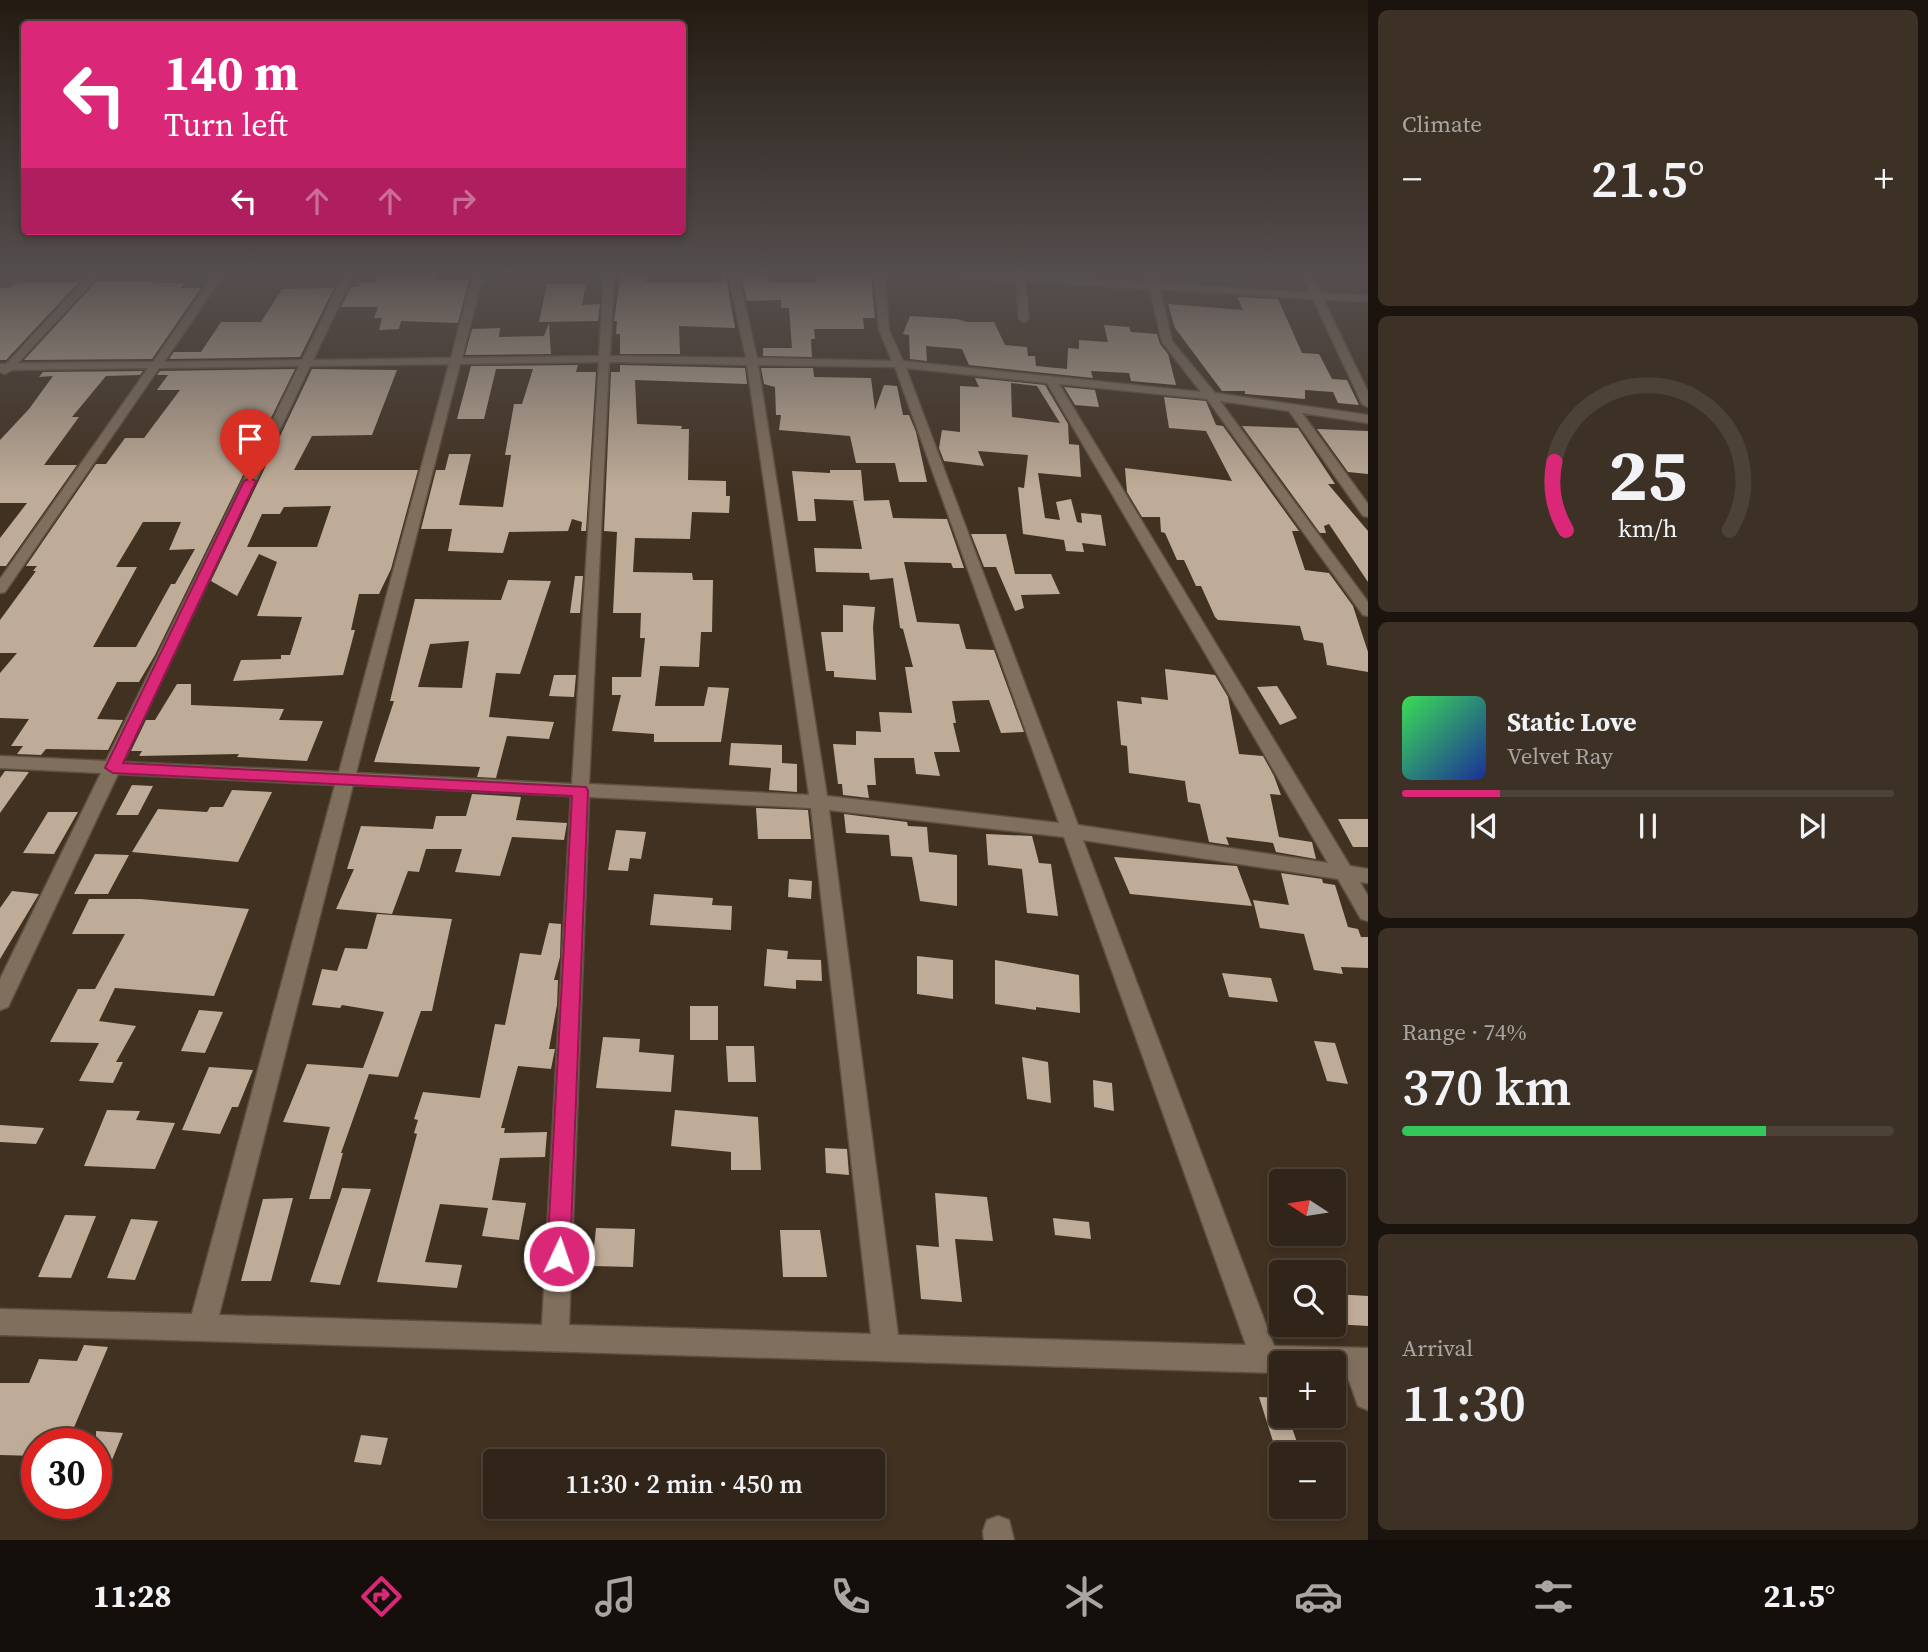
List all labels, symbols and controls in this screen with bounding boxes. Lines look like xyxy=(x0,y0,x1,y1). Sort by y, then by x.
text: 140 m xyxy=(164,39,299,106)
icon: left xyxy=(49,49,140,140)
text: Turn left xyxy=(164,103,288,147)
text: Climate xyxy=(1402,108,1482,140)
text: 21.5° xyxy=(1591,143,1705,214)
text: − xyxy=(1402,153,1422,205)
text: + xyxy=(1874,153,1894,205)
icon: left xyxy=(225,182,263,220)
icon: ahead xyxy=(298,182,336,220)
icon: ahead xyxy=(371,182,409,220)
icon: right xyxy=(444,182,482,220)
pin xyxy=(220,409,280,481)
icon: arrive xyxy=(231,420,269,458)
text: 25 xyxy=(1609,425,1687,524)
text: km/h xyxy=(1618,511,1678,545)
text: Static Love xyxy=(1507,704,1636,740)
text: Velvet Ray xyxy=(1507,740,1613,772)
icon: previous xyxy=(1465,807,1503,845)
icon: pause xyxy=(1629,807,1667,845)
icon: next xyxy=(1793,807,1831,845)
text: Range · 74% xyxy=(1402,1016,1527,1048)
text: 370 km xyxy=(1402,1051,1571,1122)
north arrow xyxy=(1269,1169,1346,1246)
map controls xyxy=(1269,1169,1346,1519)
position arrow xyxy=(522,1219,596,1293)
button: search xyxy=(1269,1260,1346,1337)
text: Arrival xyxy=(1402,1332,1473,1364)
button: + xyxy=(1269,1351,1346,1428)
text: 11:30 xyxy=(1402,1367,1526,1438)
speed limit sign: 30 xyxy=(21,1428,112,1519)
button: − xyxy=(1269,1442,1346,1519)
text: 11:30 · 2 min · 450 m xyxy=(565,1466,803,1502)
icon: directions xyxy=(357,1572,406,1621)
icon: music xyxy=(591,1572,640,1621)
icon: phone xyxy=(826,1572,875,1621)
icon: climate xyxy=(1060,1572,1109,1621)
icon: car xyxy=(1294,1572,1343,1621)
icon: filters xyxy=(1529,1572,1578,1621)
text: 11:28 xyxy=(93,1574,172,1618)
text: 21.5° xyxy=(1763,1574,1835,1618)

